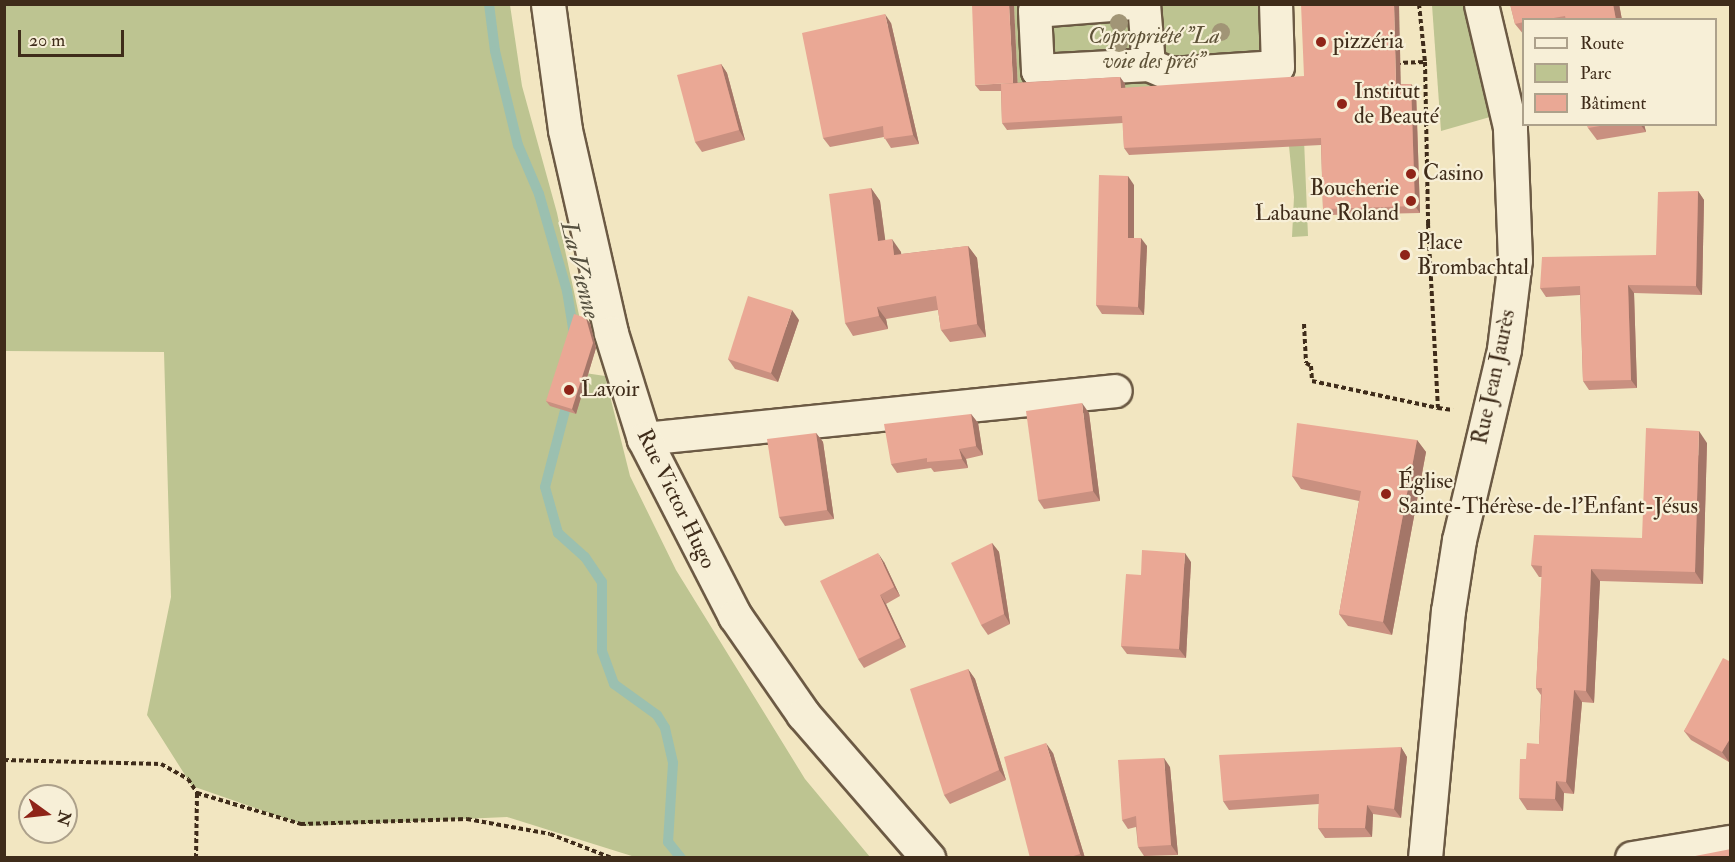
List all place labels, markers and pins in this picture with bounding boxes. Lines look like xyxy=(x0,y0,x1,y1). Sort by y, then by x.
place label: pizzéria xyxy=(1333,29,1403,55)
marker: pizzéria xyxy=(1314,35,1328,49)
place label: Institut de Beauté xyxy=(1354,78,1439,130)
marker: Institut de Beauté xyxy=(1335,97,1349,111)
place label: Casino xyxy=(1423,161,1483,187)
marker: Casino xyxy=(1404,167,1418,181)
place label: Boucherie Labaune Roland xyxy=(1255,175,1399,226)
marker: Boucherie Labaune Roland xyxy=(1404,194,1418,208)
place label: Place Brombachtal xyxy=(1417,229,1529,280)
marker: Place Brombachtal xyxy=(1398,248,1412,262)
place label: Lavoir xyxy=(581,377,640,403)
marker: Lavoir xyxy=(562,383,576,397)
place label: Église Sainte-Thérèse-de-l'Enfant-Jésus xyxy=(1398,468,1698,520)
marker: Église Sainte-Thérèse-de-l'Enfant-Jésus xyxy=(1379,487,1393,501)

